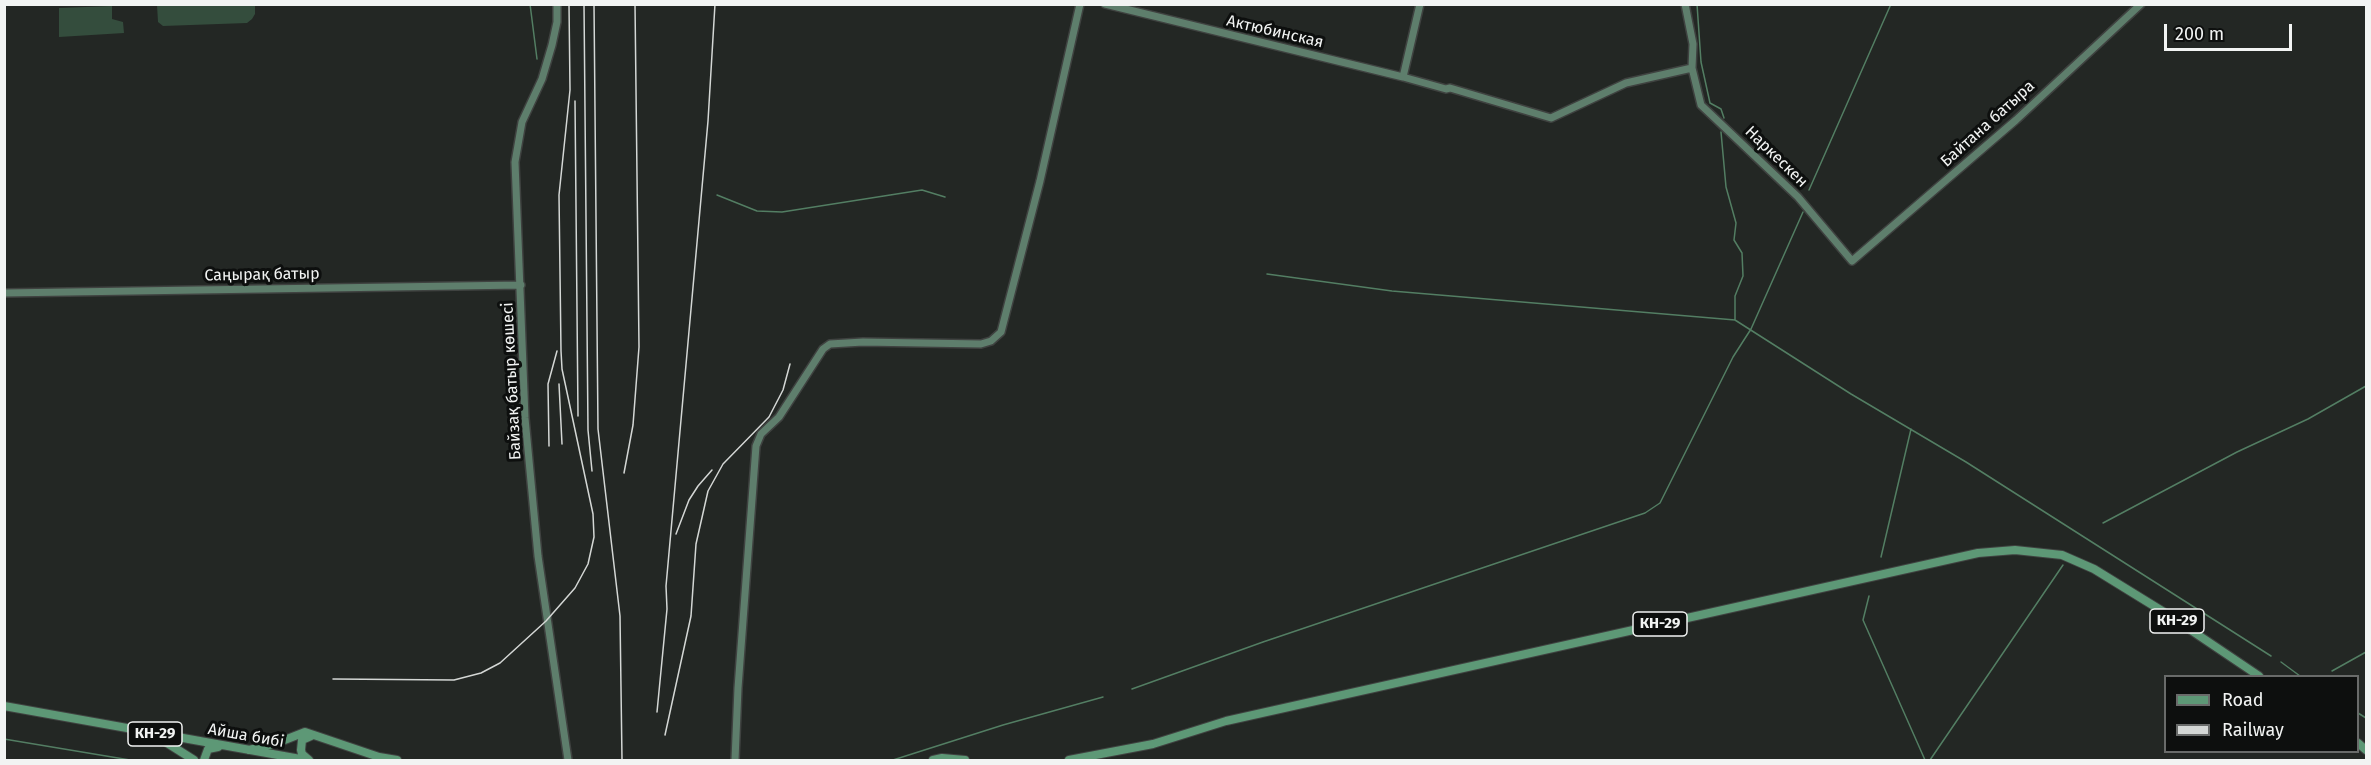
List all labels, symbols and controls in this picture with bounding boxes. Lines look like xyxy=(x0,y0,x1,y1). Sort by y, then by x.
street label: Актюбинская xyxy=(1225,12,1325,52)
scale bar xyxy=(2167,12,2294,50)
text: 200 m xyxy=(2175,23,2224,45)
street label: Байтана батыра xyxy=(1937,77,2039,171)
street label: Наркескен xyxy=(1741,122,1811,192)
street label: Саңырақ батыр xyxy=(204,264,320,286)
street label: Байзақ батыр көшесі xyxy=(498,302,526,460)
road number: КН-29 xyxy=(2150,609,2204,633)
road number: КН-29 xyxy=(1633,612,1687,636)
legend xyxy=(2164,675,2359,753)
text: Road xyxy=(2222,689,2264,711)
text: Railway xyxy=(2222,719,2284,741)
street label: Айша бибі xyxy=(206,720,286,752)
road number: КН-29 xyxy=(128,722,182,746)

